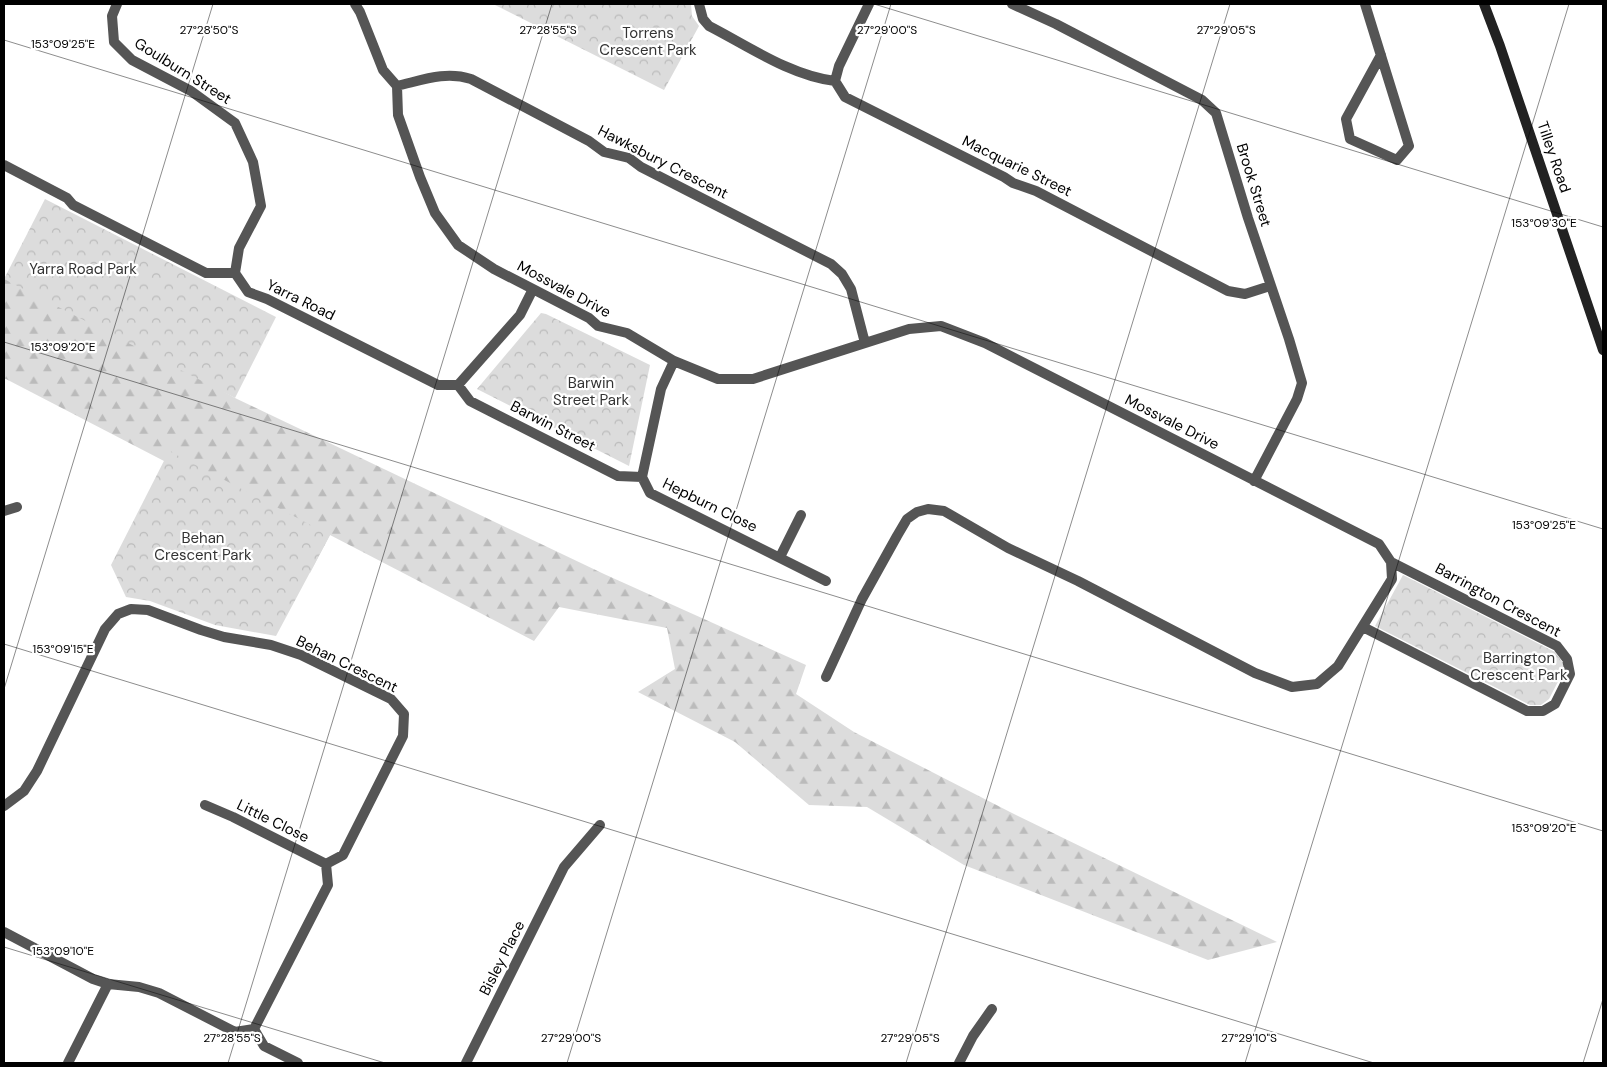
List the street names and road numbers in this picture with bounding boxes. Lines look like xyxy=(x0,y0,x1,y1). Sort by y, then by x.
street label: Goulburn Street xyxy=(131,33,235,109)
street label: Tilley Road xyxy=(1532,119,1576,195)
street label: Hawksbury Crescent xyxy=(594,120,732,204)
street label: Macquarie Street xyxy=(959,131,1075,201)
street label: Brook Street xyxy=(1232,141,1276,229)
street label: Mossvale Drive xyxy=(514,256,614,322)
street label: Yarra Road xyxy=(263,275,339,325)
street label: Mossvale Drive xyxy=(1121,390,1223,454)
street label: Barwin Street xyxy=(507,396,599,456)
street label: Hepburn Close xyxy=(659,473,761,537)
street label: Barrington Crescent xyxy=(1432,558,1564,642)
street label: Behan Crescent xyxy=(293,631,401,697)
street label: Little Close xyxy=(233,795,313,847)
street label: Bisley Place xyxy=(475,917,529,999)

